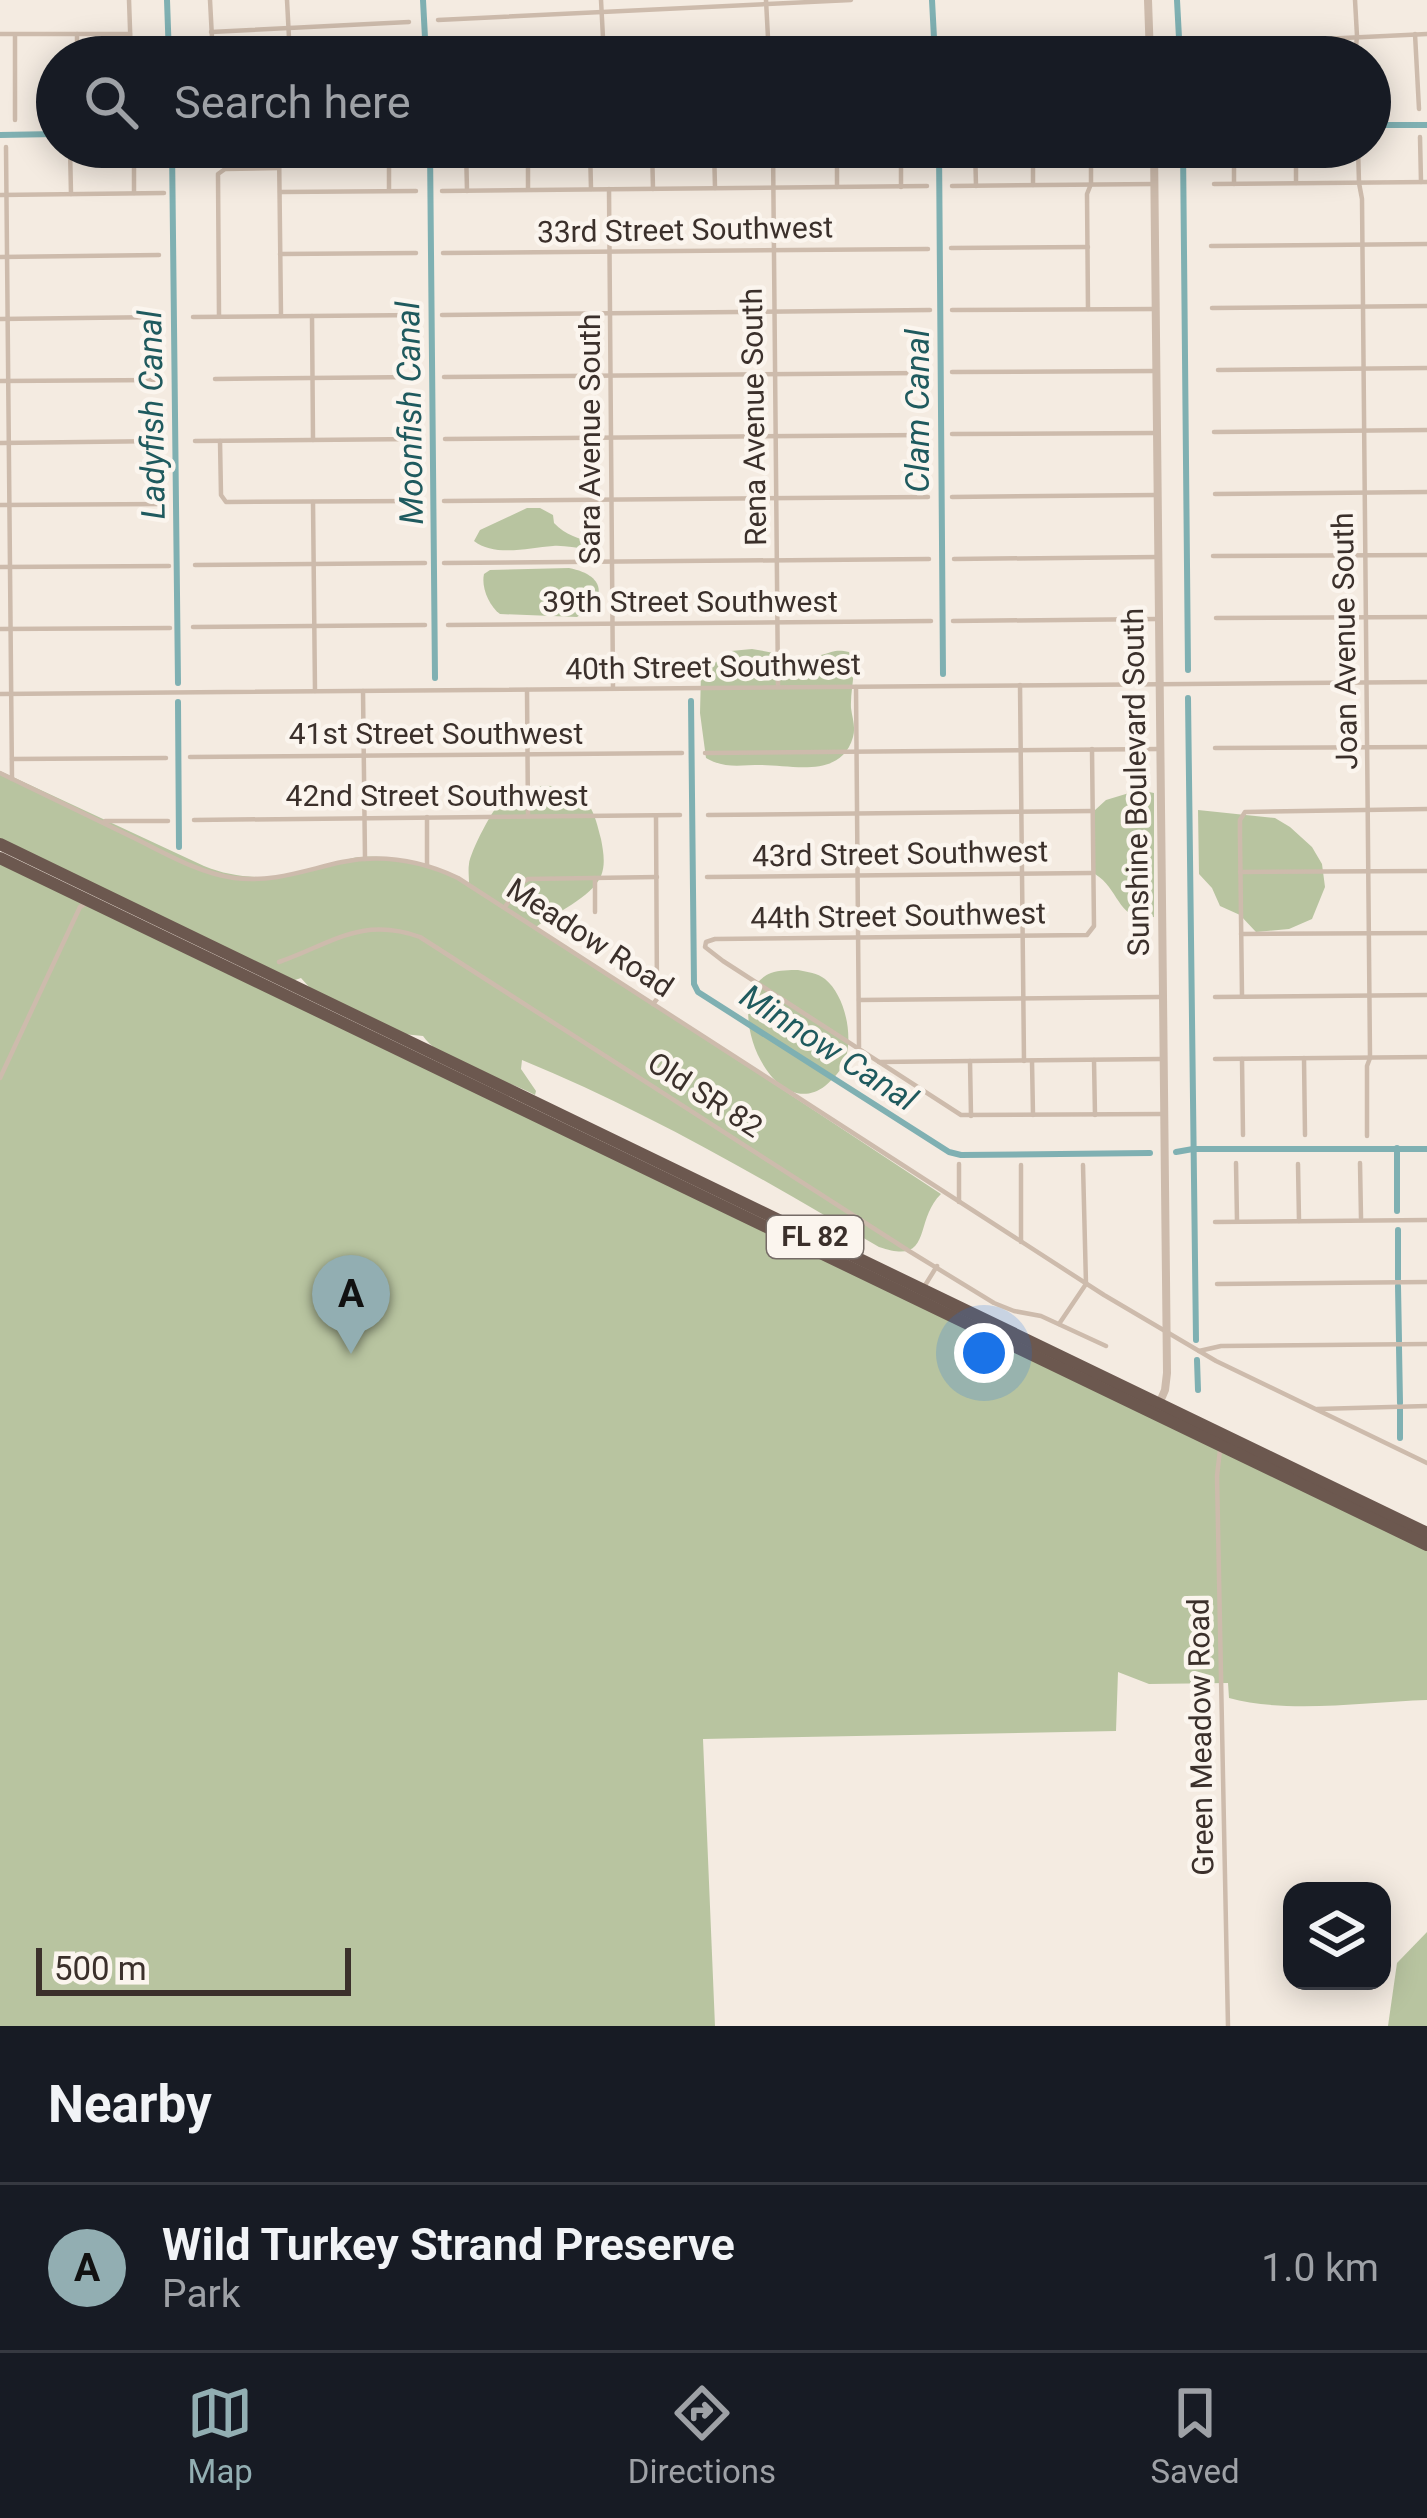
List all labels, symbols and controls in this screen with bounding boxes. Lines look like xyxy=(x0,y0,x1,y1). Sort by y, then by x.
search box xyxy=(36,36,1391,168)
icon: search xyxy=(78,69,144,135)
text: Search here xyxy=(174,76,411,129)
street label: 33rd Street Southwest xyxy=(537,209,833,250)
street label: Rena Avenue South xyxy=(734,288,773,546)
water label: Moonfish Canal xyxy=(388,301,431,525)
water label: Ladyfish Canal xyxy=(130,310,173,520)
street label: Sara Avenue South xyxy=(572,314,607,564)
water label: Clam Canal xyxy=(898,329,937,493)
street label: Joan Avenue South xyxy=(1325,512,1364,770)
street label: 39th Street Southwest xyxy=(542,584,838,619)
street label: Sunshine Boulevard South xyxy=(1115,608,1156,956)
street label: 40th Street Southwest xyxy=(565,646,861,687)
street label: 41st Street Southwest xyxy=(289,716,583,751)
street label: 42nd Street Southwest xyxy=(286,778,588,813)
street label: 43rd Street Southwest xyxy=(752,833,1048,874)
street label: Meadow Road xyxy=(501,871,680,1004)
street label: 44th Street Southwest xyxy=(750,895,1046,936)
water label: Minnow Canal xyxy=(733,976,924,1119)
street label: Old SR 82 xyxy=(641,1045,769,1145)
road number: FL 82 xyxy=(767,1216,863,1258)
pin: A xyxy=(312,1255,390,1354)
your location xyxy=(954,1323,1014,1383)
street label: Green Meadow Road xyxy=(1181,1598,1220,1876)
map controls xyxy=(1283,1882,1391,1990)
button: layers xyxy=(1283,1882,1391,1990)
scale bar xyxy=(36,1942,351,1995)
text: 500 m xyxy=(54,1949,147,1988)
text: Nearby xyxy=(48,2075,212,2134)
text: Wild Turkey Strand Preserve xyxy=(162,2218,735,2271)
text: A xyxy=(74,2245,100,2291)
text: 1.0 km xyxy=(1261,2245,1379,2291)
text: Park xyxy=(162,2271,241,2317)
tab: Map xyxy=(187,2380,253,2491)
tab: Directions xyxy=(628,2380,776,2491)
tab: Saved xyxy=(1151,2380,1240,2491)

